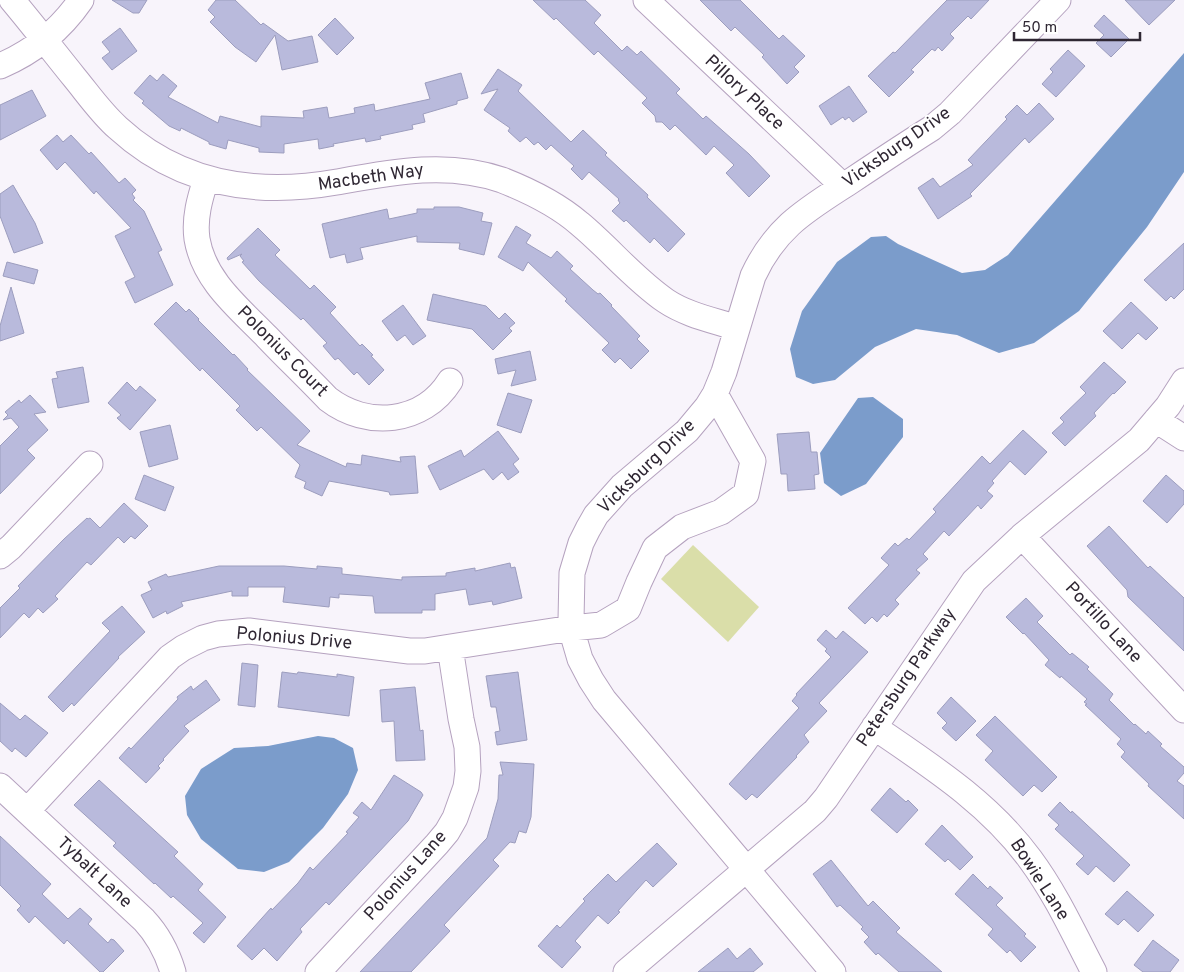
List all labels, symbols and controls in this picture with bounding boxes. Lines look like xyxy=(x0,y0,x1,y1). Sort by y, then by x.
scale bar xyxy=(1014,10,1140,42)
text: 50 m xyxy=(1022,19,1057,38)
street label: Pillory Place xyxy=(699,50,789,136)
street label: Vicksburg Drive xyxy=(838,102,956,194)
street label: Macbeth Way xyxy=(317,159,425,197)
street label: Polonius Court xyxy=(232,302,332,402)
street label: Vicksburg Drive xyxy=(593,415,701,519)
street label: Portillo Lane xyxy=(1059,577,1147,669)
street label: Petersburg Parkway xyxy=(852,604,962,752)
street label: Polonius Drive xyxy=(235,622,353,656)
street label: Polonius Lane xyxy=(359,826,453,926)
street label: Tybalt Lane xyxy=(52,832,136,914)
street label: Bowie Lane xyxy=(1004,835,1074,925)

